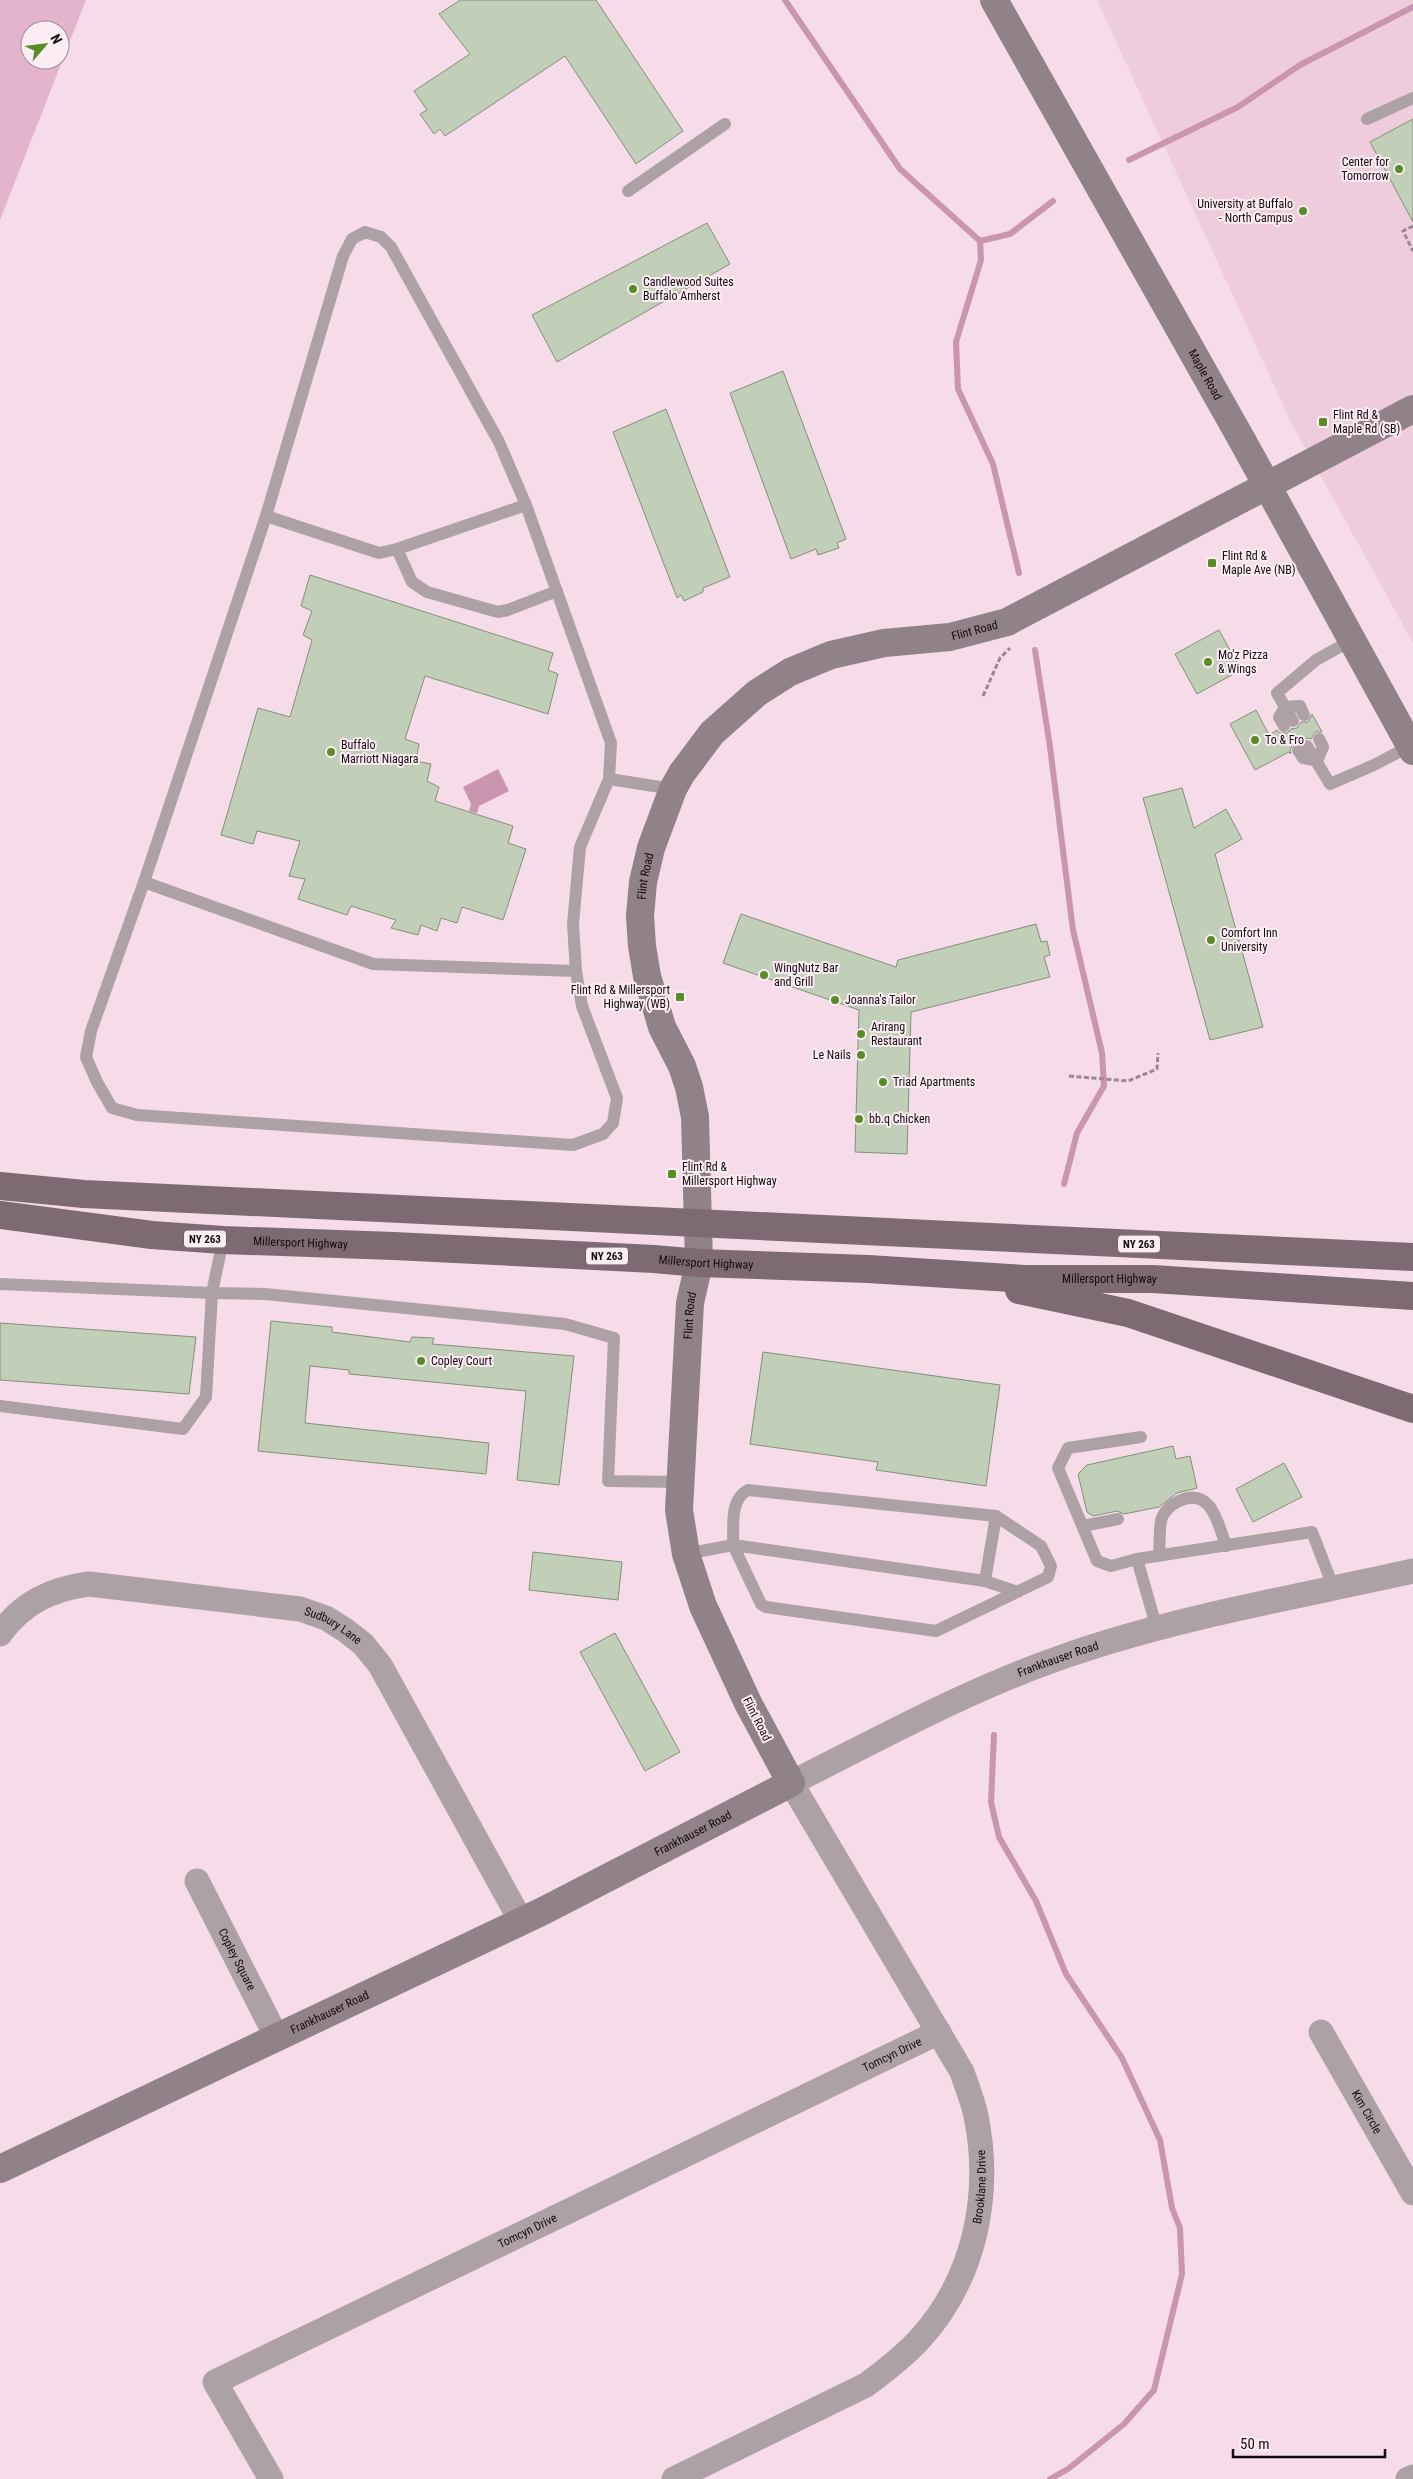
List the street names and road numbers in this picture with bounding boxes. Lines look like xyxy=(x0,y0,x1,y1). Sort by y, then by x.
street label: Maple Road xyxy=(1185,347,1225,402)
street label: Flint Road xyxy=(950,618,999,643)
street label: Flint Road xyxy=(634,851,657,900)
road number: NY 263 xyxy=(184,1230,226,1248)
street label: Millersport Highway xyxy=(253,1234,348,1251)
road number: NY 263 xyxy=(1118,1236,1160,1252)
road number: NY 263 xyxy=(586,1248,628,1264)
street label: Millersport Highway xyxy=(658,1252,754,1272)
street label: Millersport Highway xyxy=(1062,1272,1157,1286)
street label: Flint Road xyxy=(681,1290,699,1340)
street label: Sudbury Lane xyxy=(303,1604,365,1648)
street label: Frankhauser Road xyxy=(1015,1638,1100,1680)
street label: Flint Road xyxy=(740,1695,774,1743)
street label: Frankhauser Road xyxy=(652,1808,734,1859)
street label: Copley Square xyxy=(215,1926,259,1993)
street label: Frankhauser Road xyxy=(288,1988,371,2037)
street label: Tomcyn Drive xyxy=(860,2034,924,2075)
street label: Kim Circle xyxy=(1349,2087,1385,2137)
street label: Brooklane Drive xyxy=(970,2149,989,2225)
street label: Tomcyn Drive xyxy=(496,2211,560,2251)

